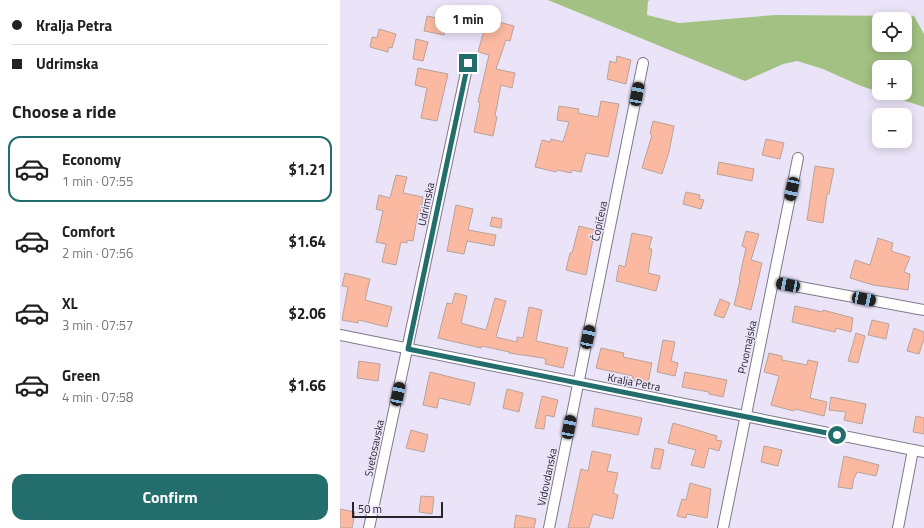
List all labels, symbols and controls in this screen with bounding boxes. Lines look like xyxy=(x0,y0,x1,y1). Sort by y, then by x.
callout: 1 min xyxy=(435,5,501,33)
text: 1 min xyxy=(452,9,484,29)
map controls xyxy=(872,12,912,148)
button: locate xyxy=(872,12,912,52)
text: Kralja Petra xyxy=(36,14,112,37)
text: Udrimska xyxy=(36,52,98,75)
route end xyxy=(459,54,477,72)
button: + xyxy=(872,60,912,100)
car xyxy=(629,81,645,107)
text: Choose a ride xyxy=(12,98,116,125)
button: − xyxy=(872,108,912,148)
text: Economy xyxy=(62,148,121,171)
icon: car xyxy=(14,151,50,187)
text: $1.21 xyxy=(289,158,326,181)
text: 1 min · 07:55 xyxy=(62,171,133,191)
car xyxy=(784,176,800,202)
street label: Udrimska xyxy=(414,180,439,227)
street label: Ćopićeva xyxy=(587,199,611,243)
text: Comfort xyxy=(62,220,115,243)
icon: car xyxy=(14,223,50,259)
text: $1.64 xyxy=(289,230,326,253)
text: 2 min · 07:56 xyxy=(62,243,133,263)
car xyxy=(775,277,801,293)
car xyxy=(851,291,877,307)
text: XL xyxy=(62,292,78,315)
icon: car xyxy=(14,295,50,331)
text: $2.06 xyxy=(289,302,326,325)
text: 3 min · 07:57 xyxy=(62,315,133,335)
street label: Prvomajska xyxy=(734,318,761,375)
car xyxy=(580,324,596,350)
text: Green xyxy=(62,364,100,387)
icon: car xyxy=(14,367,50,403)
street label: Kralja Petra xyxy=(606,369,662,395)
text: $1.66 xyxy=(289,374,326,397)
car xyxy=(390,381,406,407)
text: 4 min · 07:58 xyxy=(62,387,133,407)
car xyxy=(561,414,577,440)
street label: Svetosavska xyxy=(360,418,388,478)
route start xyxy=(828,426,846,444)
street label: Vidovdanska xyxy=(533,446,561,507)
button: Confirm xyxy=(12,474,328,520)
scale bar xyxy=(352,500,443,519)
text: 50 m xyxy=(358,501,382,517)

